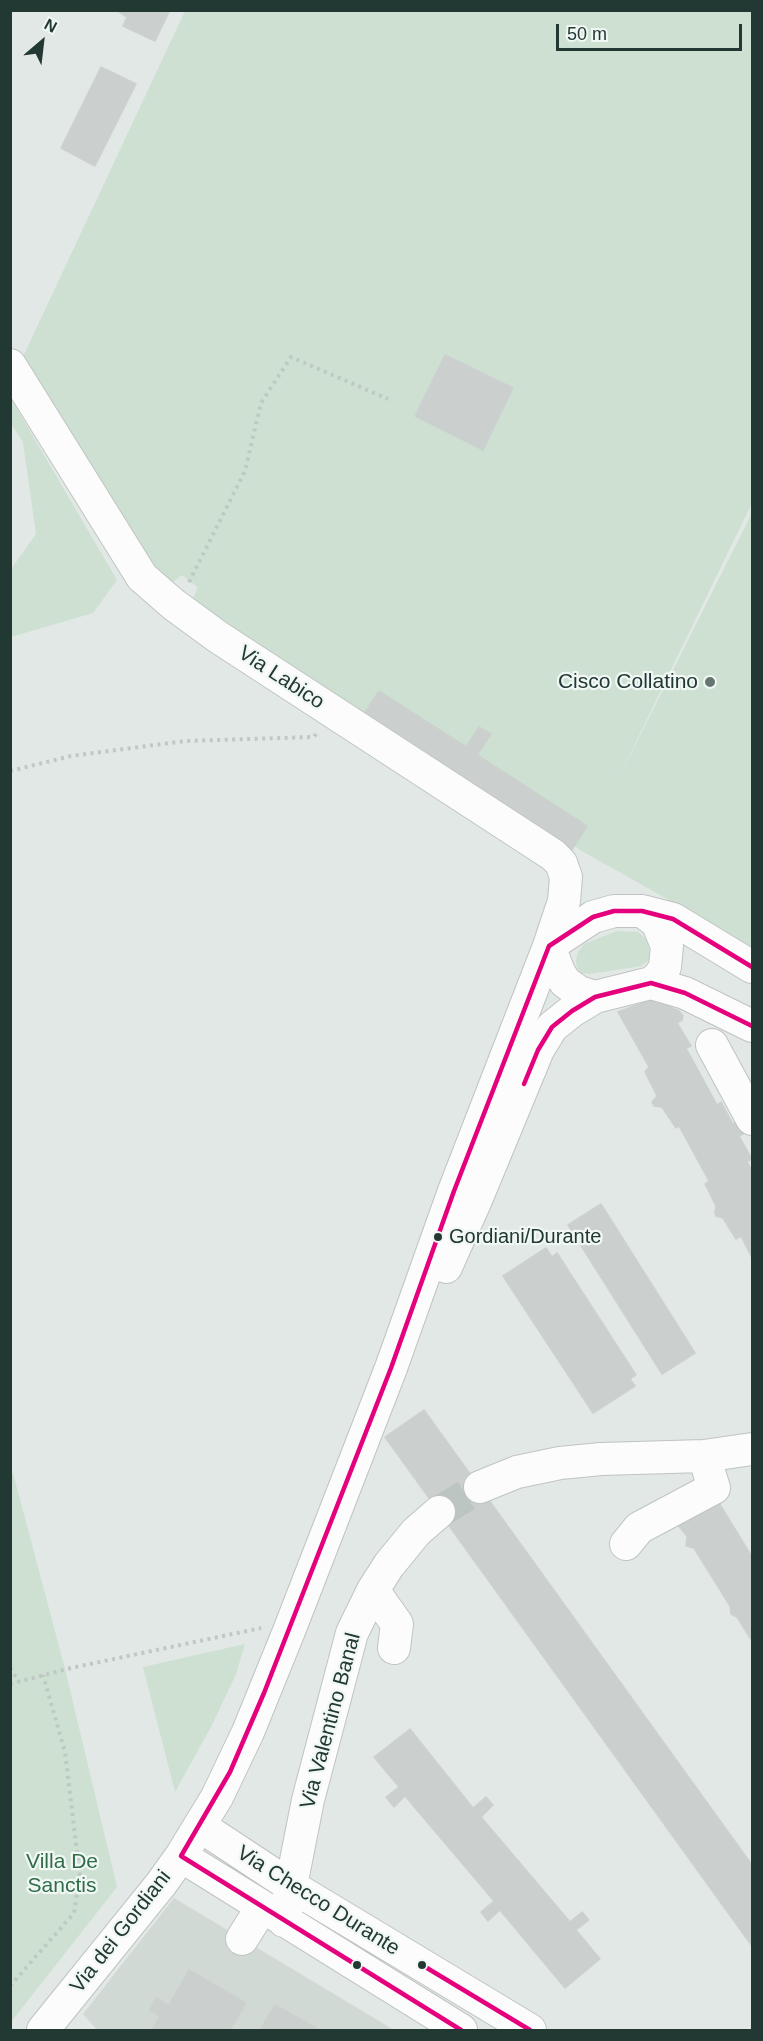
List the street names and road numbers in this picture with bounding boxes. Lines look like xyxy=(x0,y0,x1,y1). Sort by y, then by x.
street label: Via Labico xyxy=(233,641,329,715)
street label: Via Valentino Banal xyxy=(295,1630,367,1812)
street label: Via Checco Durante xyxy=(232,1841,404,1961)
street label: Via dei Gordiani xyxy=(65,1866,177,1998)

